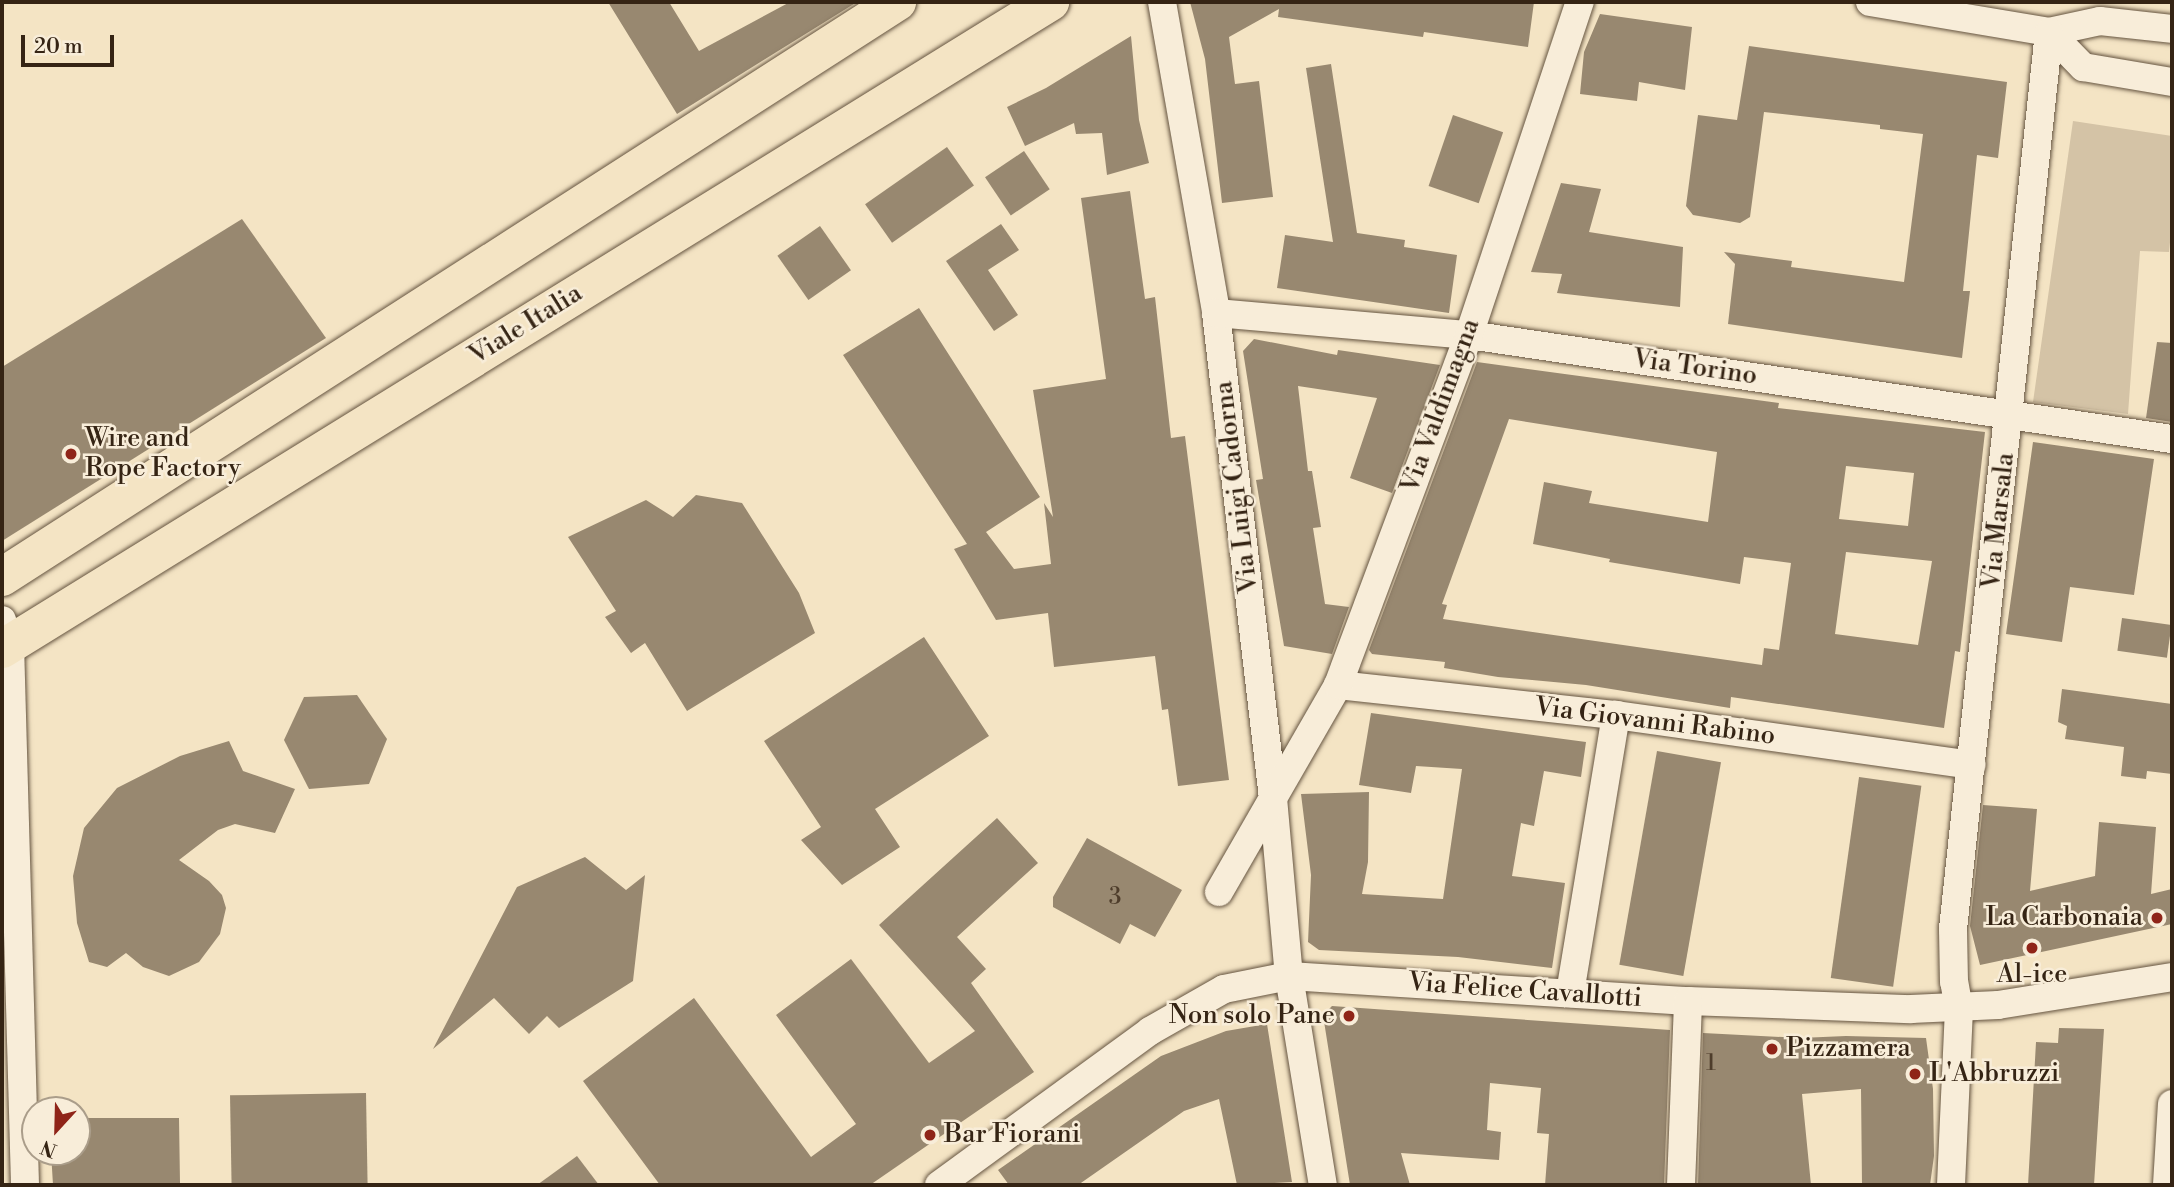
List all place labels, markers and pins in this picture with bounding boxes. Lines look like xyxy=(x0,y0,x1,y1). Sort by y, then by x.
place label: Wire and Rope Factory xyxy=(85,423,241,485)
marker: Wire and Rope Factory xyxy=(63,446,79,462)
place label: La Carbonaia xyxy=(1985,902,2143,934)
marker: La Carbonaia xyxy=(2149,910,2165,926)
marker: Al-ice xyxy=(2024,940,2040,956)
place label: Al-ice xyxy=(1997,959,2067,991)
place label: Non solo Pane xyxy=(1169,1000,1335,1032)
marker: Non solo Pane xyxy=(1341,1008,1357,1024)
place label: Pizzamera xyxy=(1786,1033,1911,1065)
marker: Pizzamera xyxy=(1764,1041,1780,1057)
place label: L'Abbruzzi xyxy=(1929,1058,2059,1090)
marker: L'Abbruzzi xyxy=(1907,1066,1923,1082)
place label: Bar Fiorani xyxy=(944,1119,1080,1151)
marker: Bar Fiorani xyxy=(922,1127,938,1143)

